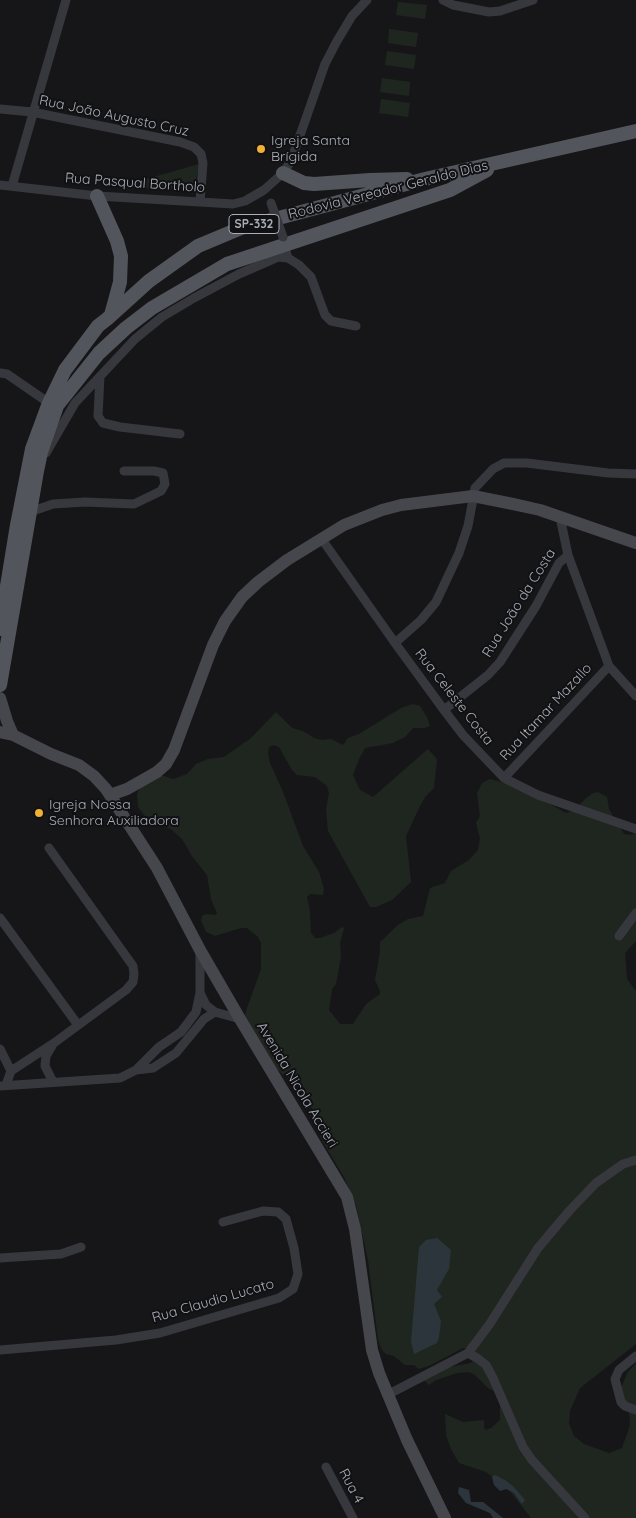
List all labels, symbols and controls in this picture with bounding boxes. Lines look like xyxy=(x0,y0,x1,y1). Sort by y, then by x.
street label: Rua João Augusto Cruz xyxy=(38,92,190,140)
place label: Igreja Santa Brígida xyxy=(271,133,350,166)
marker: Igreja Santa Brígida xyxy=(255,143,267,155)
street label: Rodovia Vereador Geraldo Dias xyxy=(286,157,490,223)
street label: Rua Pasqual Bortholo xyxy=(64,170,206,196)
road number: SP-332 xyxy=(229,214,279,233)
street label: Rua João da Costa xyxy=(479,546,559,660)
street label: Rua Celeste Costa xyxy=(411,645,497,749)
street label: Rua Itamar Mazallo xyxy=(497,660,595,764)
place label: Igreja Nossa Senhora Auxiliadora xyxy=(49,797,179,830)
marker: Igreja Nossa Senhora Auxiliadora xyxy=(33,807,45,819)
street label: Avenida Nicola Accieri xyxy=(253,1019,341,1151)
street label: Rua Claudio Lucato xyxy=(150,1276,276,1326)
street label: Rua 4 xyxy=(335,1466,367,1506)

